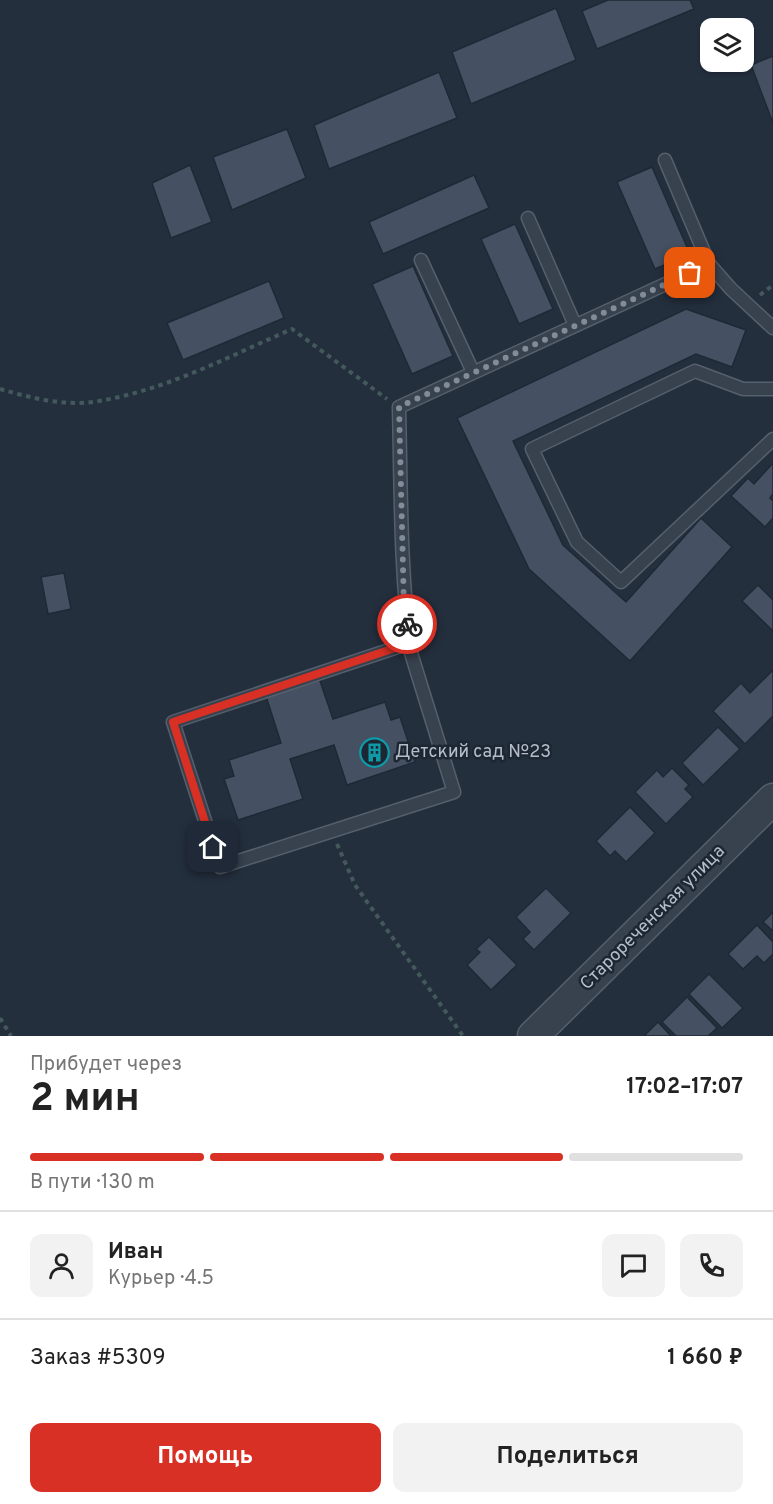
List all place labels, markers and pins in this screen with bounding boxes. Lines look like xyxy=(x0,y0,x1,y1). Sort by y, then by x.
pin xyxy=(664,247,715,298)
building icon: Детский сад №23 xyxy=(358,736,390,768)
place label: Детский сад №23 xyxy=(395,741,551,764)
pin xyxy=(187,821,238,872)

